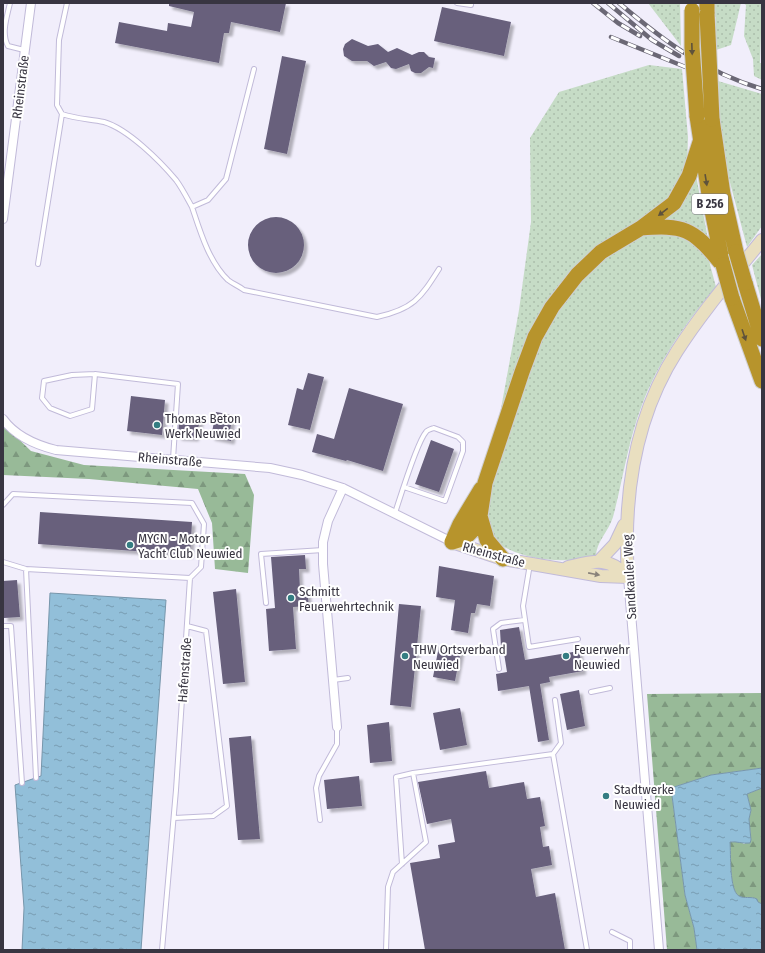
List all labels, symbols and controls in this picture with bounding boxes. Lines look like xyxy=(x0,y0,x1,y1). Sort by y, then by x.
one-way arrow xyxy=(689,43,696,55)
street label: Rheinstraße xyxy=(9,54,32,120)
one-way arrow xyxy=(703,174,709,186)
road number: B 256 xyxy=(692,194,728,214)
one-way arrow xyxy=(657,207,668,216)
one-way arrow xyxy=(742,330,748,342)
place label: Thomas Beton Werk Neuwied xyxy=(165,411,241,441)
marker: Thomas Beton Werk Neuwied xyxy=(152,420,162,430)
street label: Rheinstraße xyxy=(137,449,203,470)
place label: MYCN - Motor Yacht Club Neuwied xyxy=(138,531,243,561)
street label: Sandkauler Weg xyxy=(620,533,639,620)
street label: Rheinstraße xyxy=(461,539,527,570)
marker: MYCN - Motor Yacht Club Neuwied xyxy=(125,540,135,550)
one-way arrow xyxy=(588,572,600,578)
place label: Schmitt Feuerwehrtechnik xyxy=(299,584,395,614)
marker: Schmitt Feuerwehrtechnik xyxy=(286,593,296,603)
street label: Hafenstraße xyxy=(175,637,194,703)
place label: THW Ortsverband Neuwied xyxy=(413,642,506,672)
place label: Feuerwehr Neuwied xyxy=(574,642,630,672)
marker: THW Ortsverband Neuwied xyxy=(400,651,410,661)
marker: Feuerwehr Neuwied xyxy=(561,651,571,661)
place label: Stadtwerke Neuwied xyxy=(614,782,674,812)
marker: Stadtwerke Neuwied xyxy=(601,791,611,801)

